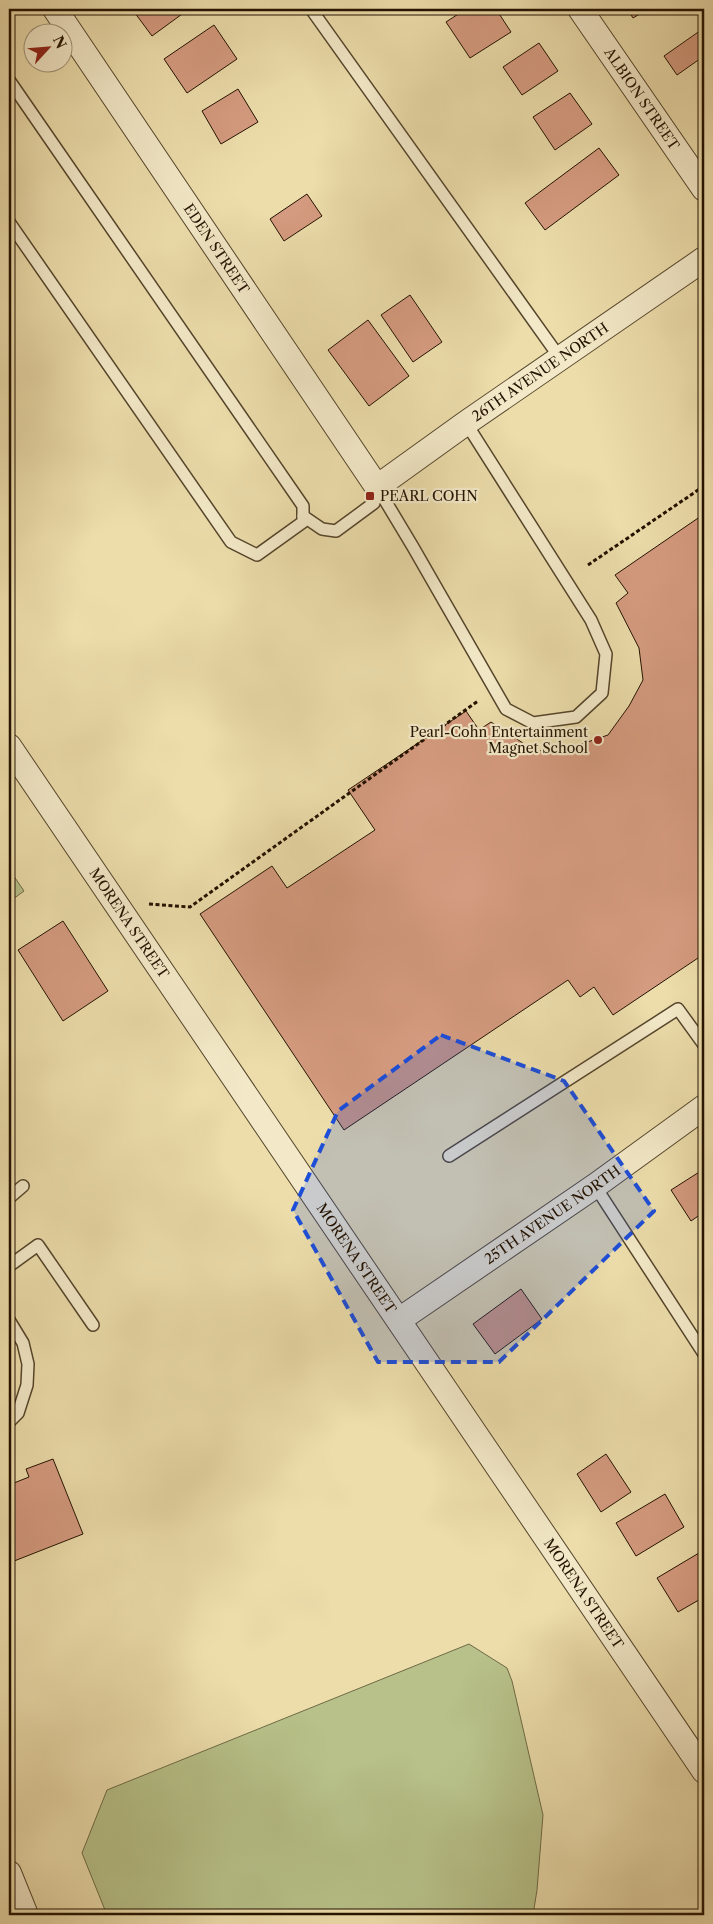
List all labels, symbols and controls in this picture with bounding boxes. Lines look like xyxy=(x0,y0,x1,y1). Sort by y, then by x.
north arrow xyxy=(22,22,72,72)
text: N xyxy=(49,33,70,52)
street label: ALBION STREET xyxy=(600,43,684,154)
street label: EDEN STREET xyxy=(180,200,253,298)
street label: 26TH AVENUE NORTH xyxy=(468,319,612,425)
place label: PEARL COHN xyxy=(380,487,478,505)
marker: PEARL COHN xyxy=(364,490,376,502)
place label: Pearl-Cohn Entertainment Magnet School xyxy=(410,723,588,757)
marker: Pearl-Cohn Entertainment Magnet School xyxy=(592,734,604,746)
street label: MORENA STREET xyxy=(85,865,173,982)
street label: 25TH AVENUE NORTH xyxy=(481,1161,624,1268)
street label: MORENA STREET xyxy=(313,1200,400,1317)
street label: MORENA STREET xyxy=(540,1535,628,1653)

